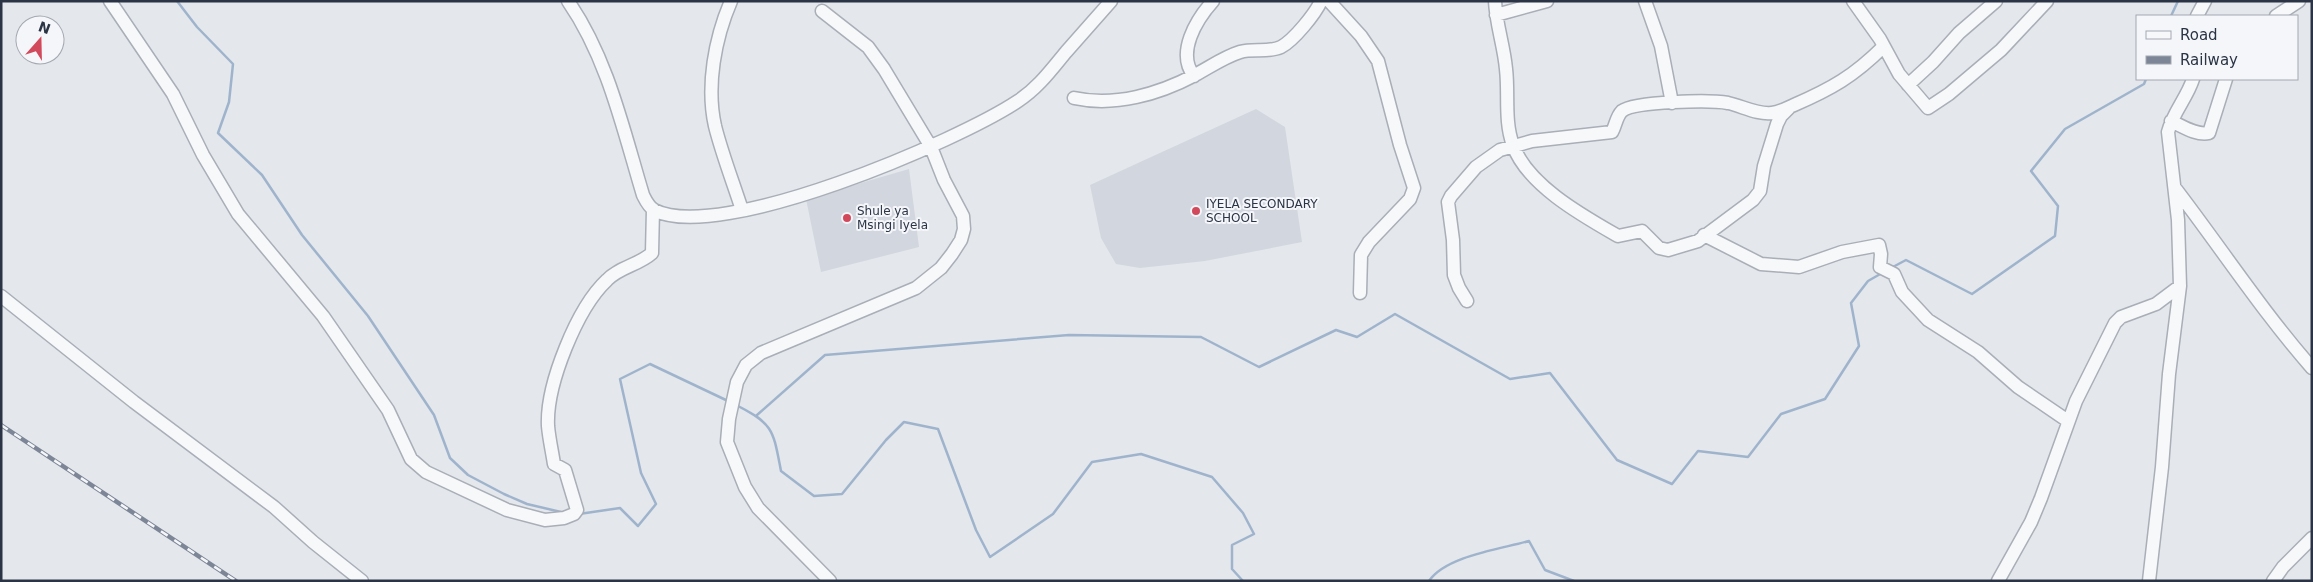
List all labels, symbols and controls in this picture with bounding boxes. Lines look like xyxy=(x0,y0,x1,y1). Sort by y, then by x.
north arrow xyxy=(15,15,65,65)
legend xyxy=(2136,15,2298,80)
text: N xyxy=(36,18,53,37)
text: Road xyxy=(2180,26,2218,44)
text: Railway xyxy=(2180,51,2238,69)
place label: IYELA SECONDARY SCHOOL xyxy=(1206,197,1318,225)
place label: Shule ya Msingi Iyela xyxy=(857,204,928,232)
marker: IYELA SECONDARY SCHOOL xyxy=(1190,205,1202,217)
marker: Shule ya Msingi Iyela xyxy=(841,212,853,224)

